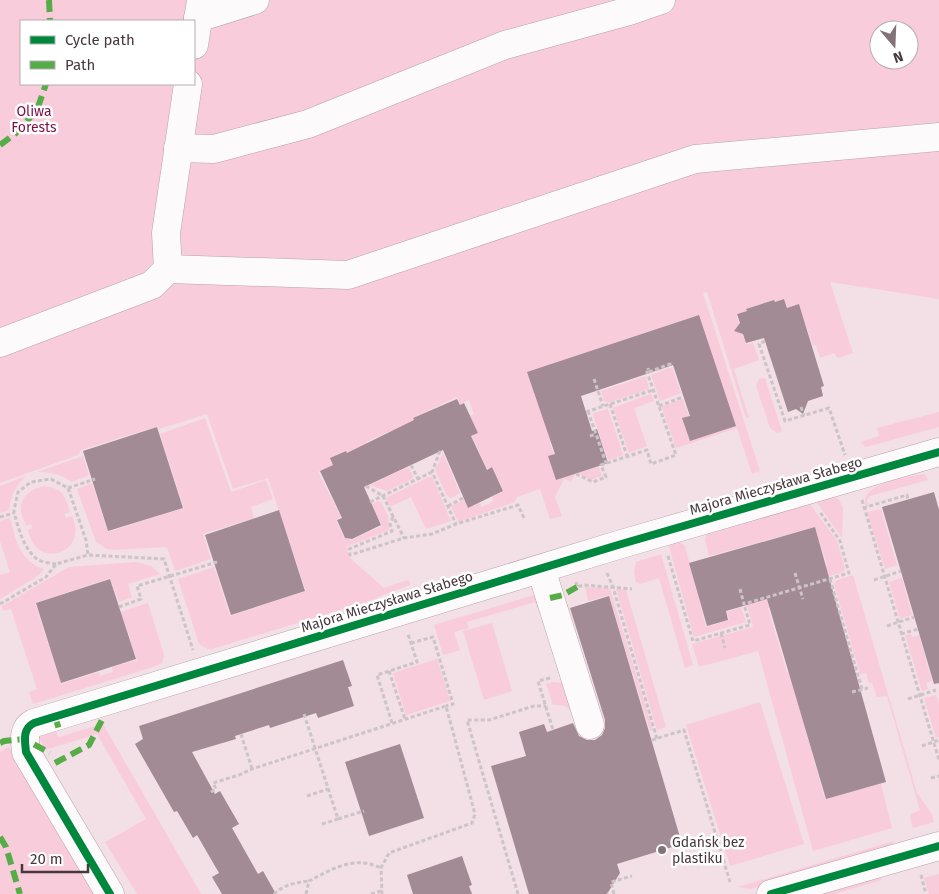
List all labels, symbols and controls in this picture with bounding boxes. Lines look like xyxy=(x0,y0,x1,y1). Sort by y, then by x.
legend xyxy=(20,20,195,85)
north arrow xyxy=(869,20,919,70)
text: Cycle path xyxy=(65,31,135,49)
text: N xyxy=(891,47,905,66)
text: Path xyxy=(65,56,95,74)
park label: Oliwa Forests xyxy=(11,103,57,136)
street label: Majora Mieczysława Słabego xyxy=(688,453,864,519)
street label: Majora Mieczysława Słabego xyxy=(299,568,475,636)
place label: Gdańsk bez plastiku xyxy=(672,834,744,867)
scale bar xyxy=(22,842,89,874)
marker: Gdańsk bez plastiku xyxy=(656,844,668,856)
text: 20 m xyxy=(30,850,63,868)

